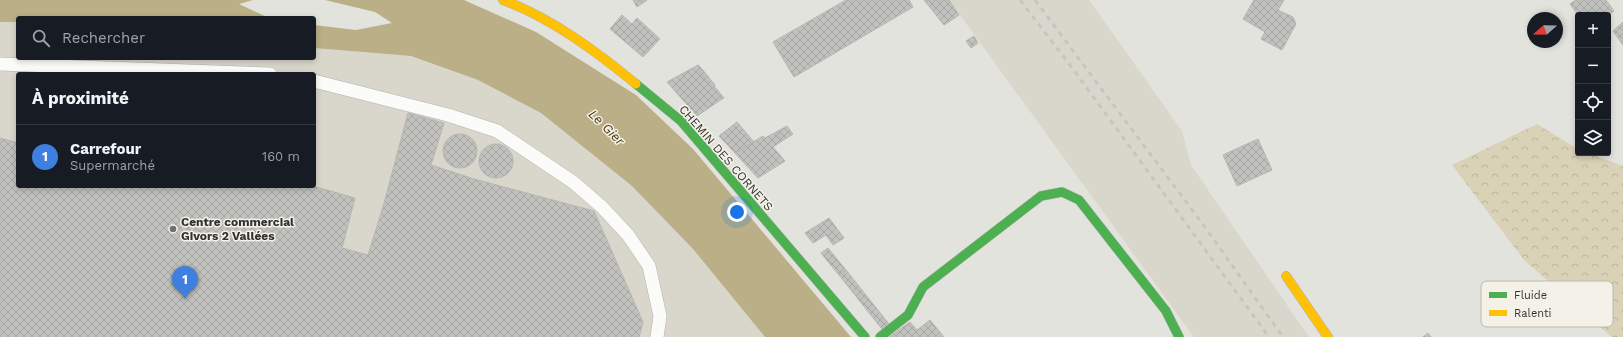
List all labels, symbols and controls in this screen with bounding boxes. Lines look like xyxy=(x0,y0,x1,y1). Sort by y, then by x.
north arrow xyxy=(1527,12,1563,48)
map controls xyxy=(1575,12,1611,156)
button: + xyxy=(1575,12,1611,48)
search box xyxy=(16,16,316,60)
icon: search xyxy=(30,27,52,49)
text: Rechercher xyxy=(62,29,145,47)
button: − xyxy=(1575,48,1611,84)
button: locate xyxy=(1575,84,1611,120)
text: À proximité xyxy=(32,88,129,108)
street label: CHEMIN DES CORNETS xyxy=(676,102,776,214)
water label: Le Gier xyxy=(586,106,628,149)
button: layers xyxy=(1575,120,1611,156)
text: Carrefour xyxy=(70,140,141,158)
text: 1 xyxy=(42,149,48,164)
text: 160 m xyxy=(262,149,300,164)
text: Supermarché xyxy=(70,158,155,173)
your location xyxy=(727,202,747,222)
place label: Centre commercial Givors 2 Vallées xyxy=(181,215,294,243)
marker: Centre commercial Givors 2 Vallées xyxy=(168,224,178,234)
pin: 1 xyxy=(172,266,198,299)
legend xyxy=(1481,281,1613,327)
text: Fluide xyxy=(1514,289,1547,302)
text: Ralenti xyxy=(1514,307,1552,320)

